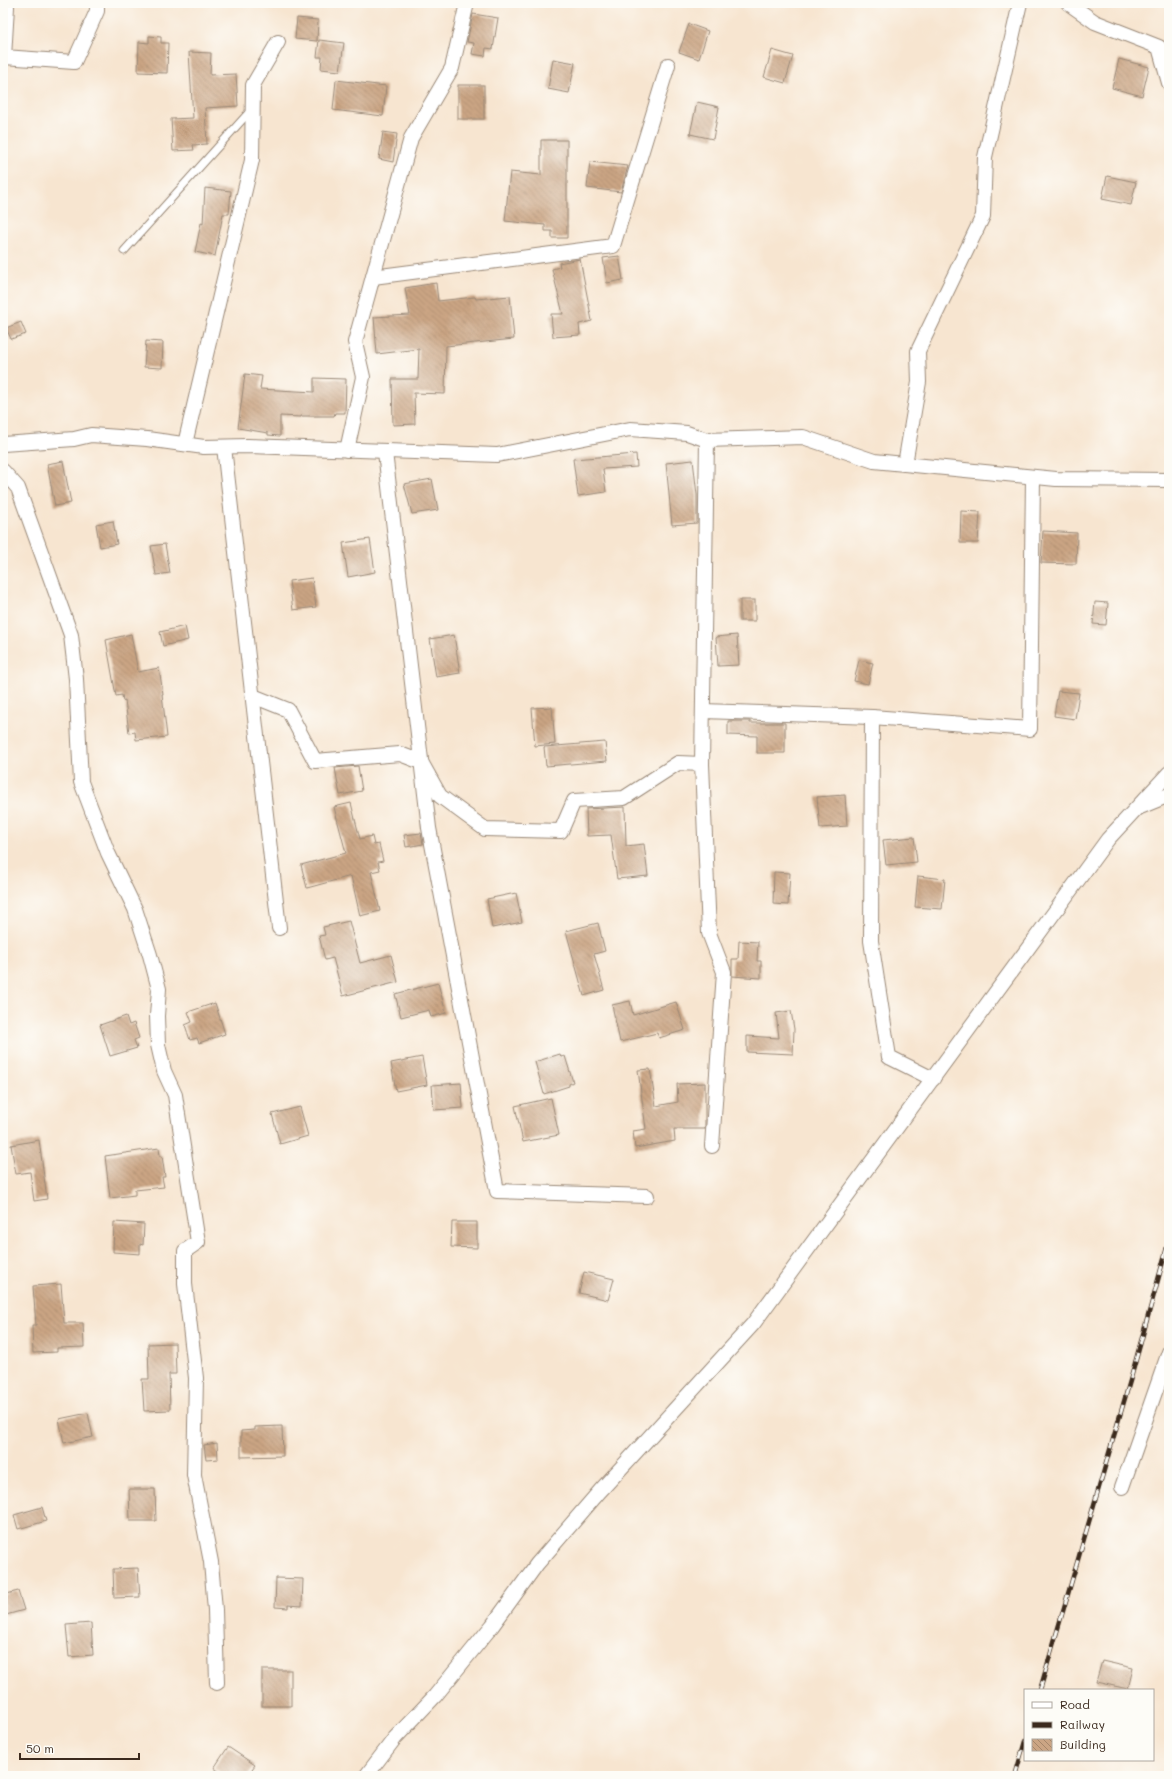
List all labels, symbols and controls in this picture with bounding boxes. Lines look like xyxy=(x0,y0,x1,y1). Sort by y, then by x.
legend xyxy=(1024,1689,1154,1761)
text: Road xyxy=(1060,1696,1090,1712)
text: Railway xyxy=(1060,1716,1105,1732)
scale bar xyxy=(20,1735,139,1761)
text: Building xyxy=(1060,1736,1106,1752)
text: 50 m xyxy=(26,1740,54,1756)

